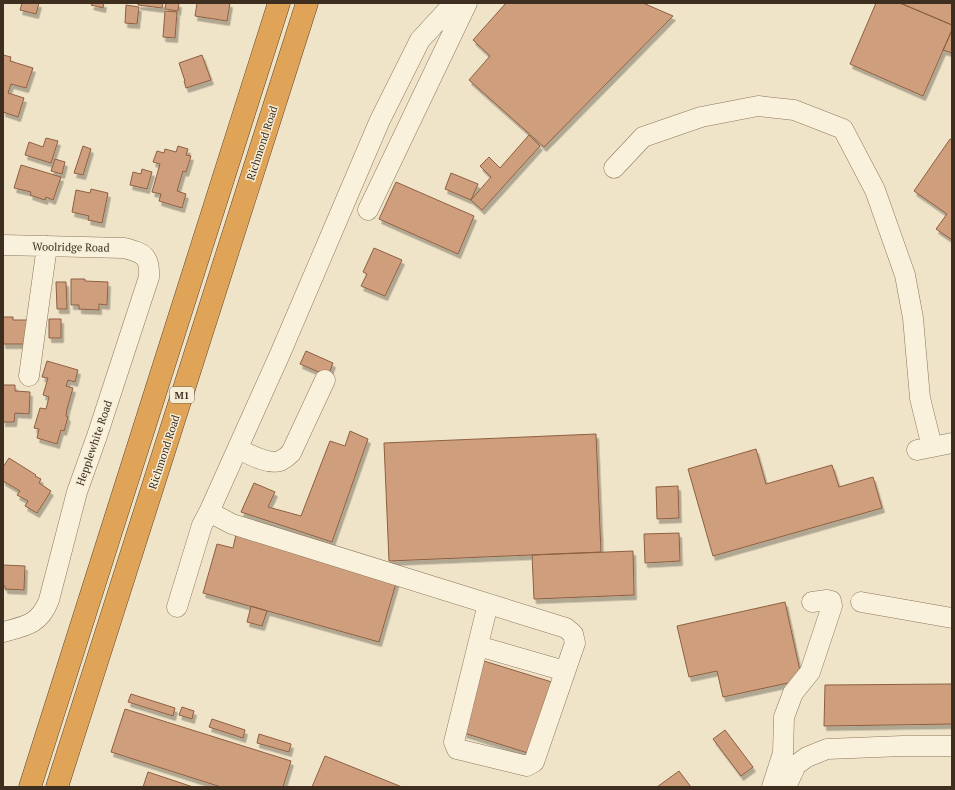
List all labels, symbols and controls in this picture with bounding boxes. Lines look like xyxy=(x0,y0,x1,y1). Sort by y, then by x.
street label: Richmond Road xyxy=(243,104,281,182)
street label: Woolridge Road xyxy=(32,239,110,255)
road number: M1 xyxy=(170,387,194,403)
street label: Hepplewhite Road xyxy=(73,398,115,488)
street label: Richmond Road xyxy=(145,413,183,491)

